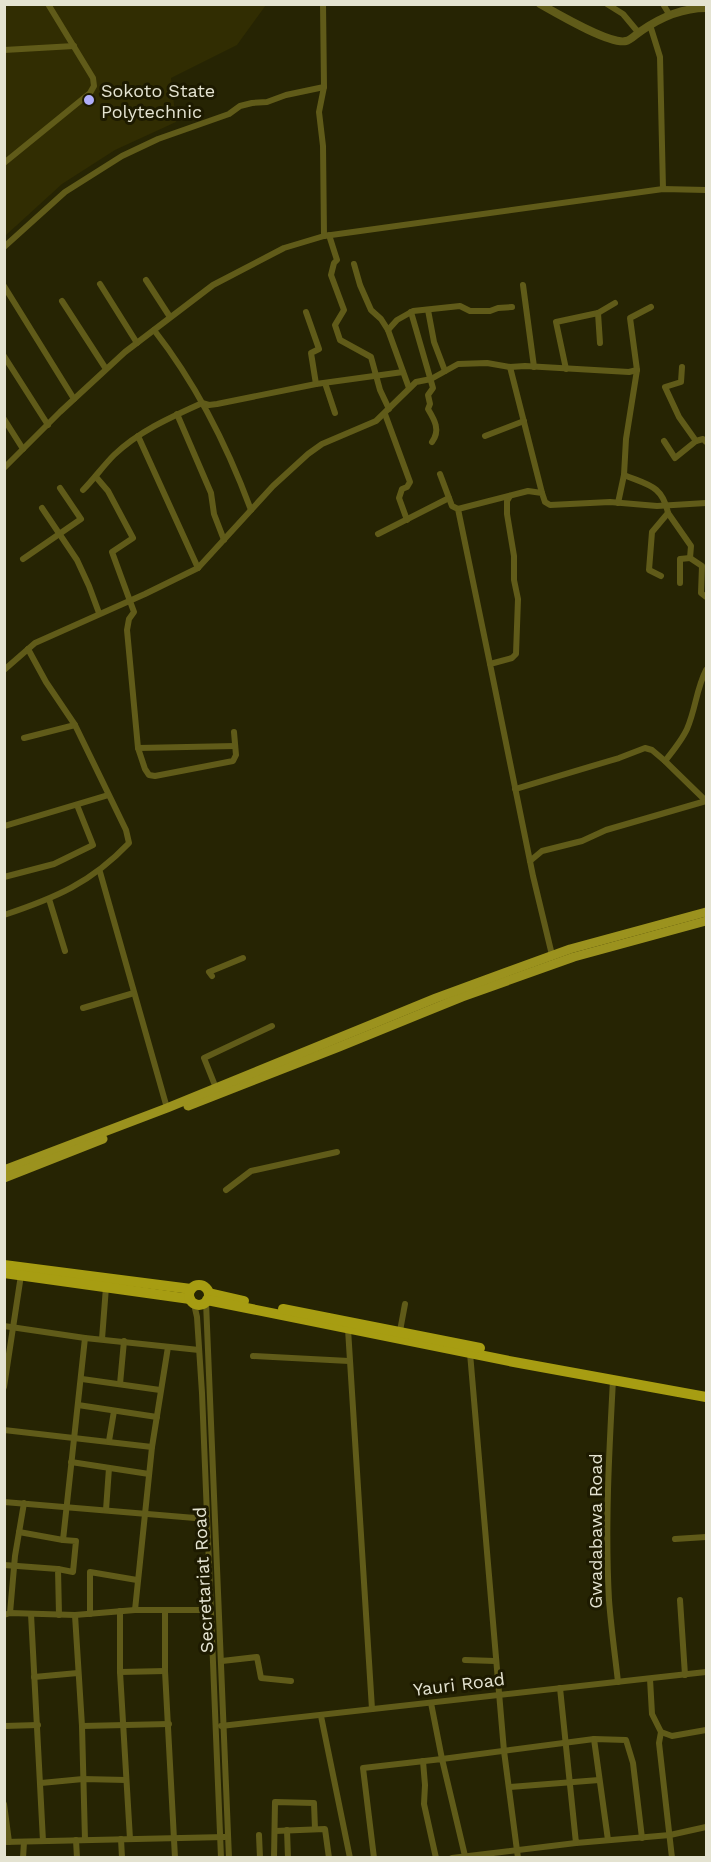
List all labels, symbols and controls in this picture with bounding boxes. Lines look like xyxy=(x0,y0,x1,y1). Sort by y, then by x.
place label: Sokoto State Polytechnic xyxy=(101,80,215,122)
marker: Sokoto State Polytechnic xyxy=(82,93,96,107)
street label: Gwadabawa Road xyxy=(585,1453,606,1609)
street label: Secretariat Road xyxy=(189,1506,217,1654)
street label: Yauri Road xyxy=(412,1668,506,1700)

